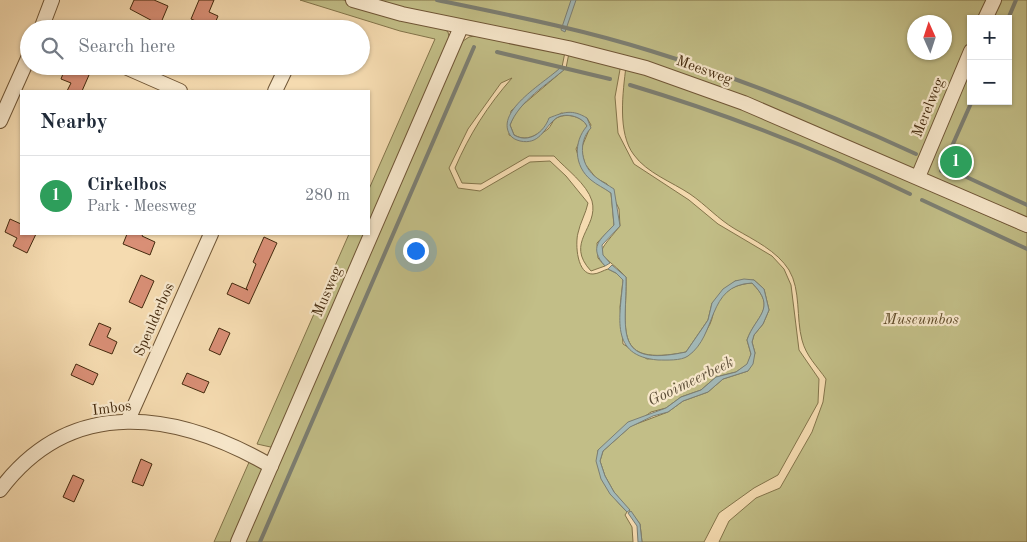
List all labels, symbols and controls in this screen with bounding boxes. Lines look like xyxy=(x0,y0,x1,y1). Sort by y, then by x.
north arrow xyxy=(907,15,952,60)
map controls xyxy=(967,15,1012,105)
button: + xyxy=(967,15,1012,60)
search box xyxy=(20,20,370,75)
icon: search xyxy=(38,34,66,62)
text: Search here xyxy=(78,38,175,57)
street label: Meesweg xyxy=(674,54,734,88)
button: − xyxy=(967,60,1012,105)
street label: Merelweg xyxy=(910,76,948,140)
text: Nearby xyxy=(40,112,108,133)
pin: 1 xyxy=(940,143,972,181)
text: Cirkelbos xyxy=(87,176,167,195)
text: 1 xyxy=(51,188,61,204)
text: 280 m xyxy=(305,188,350,204)
text: Park · Meesweg xyxy=(87,199,196,215)
your location xyxy=(403,238,429,264)
street label: Musweg xyxy=(311,265,345,319)
street label: Speulderbos xyxy=(132,281,178,359)
park label: Museumbos xyxy=(882,313,959,328)
water label: Gooimeerbeek xyxy=(645,354,737,410)
street label: Imbos xyxy=(92,399,132,419)

